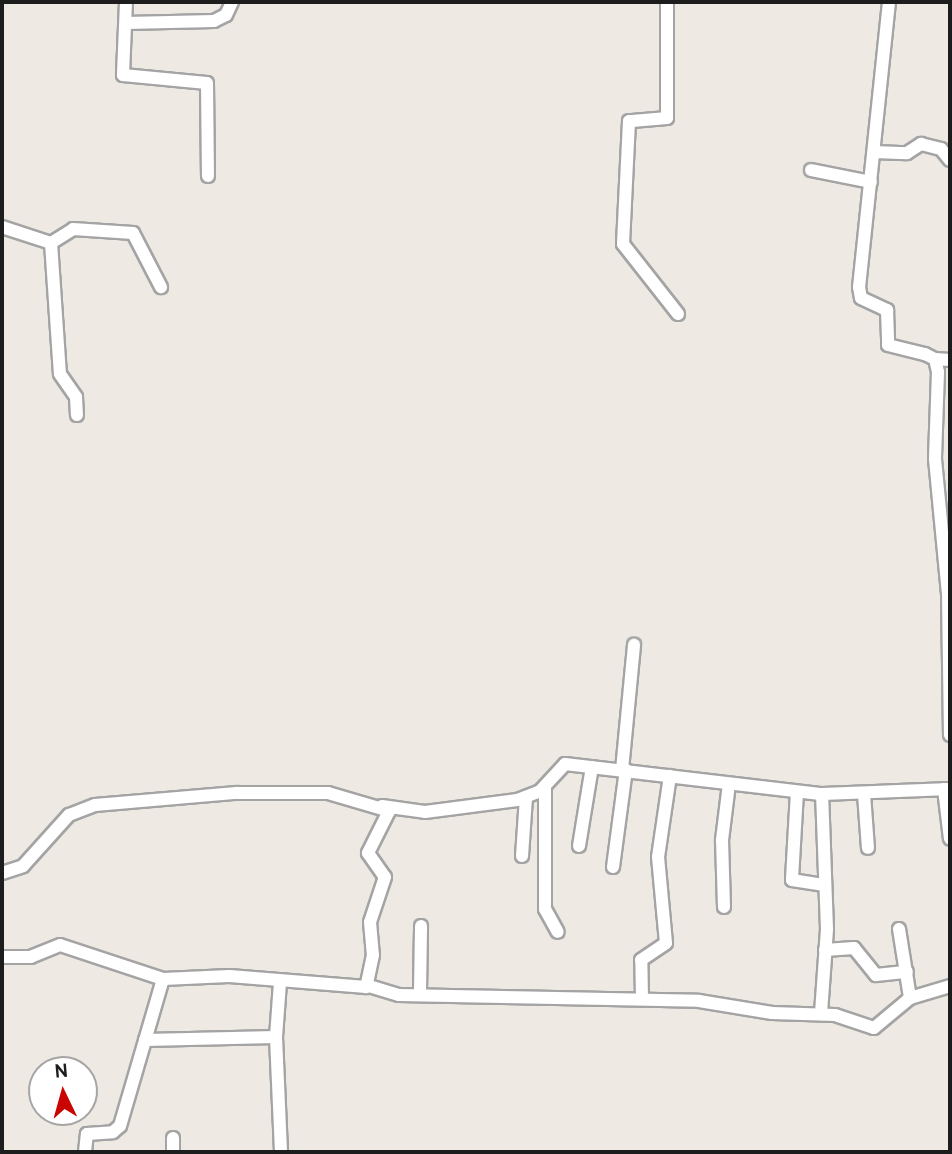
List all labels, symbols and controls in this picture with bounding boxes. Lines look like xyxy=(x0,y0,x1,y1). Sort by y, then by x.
north arrow xyxy=(28,1056,98,1126)
text: N xyxy=(53,1060,69,1085)

